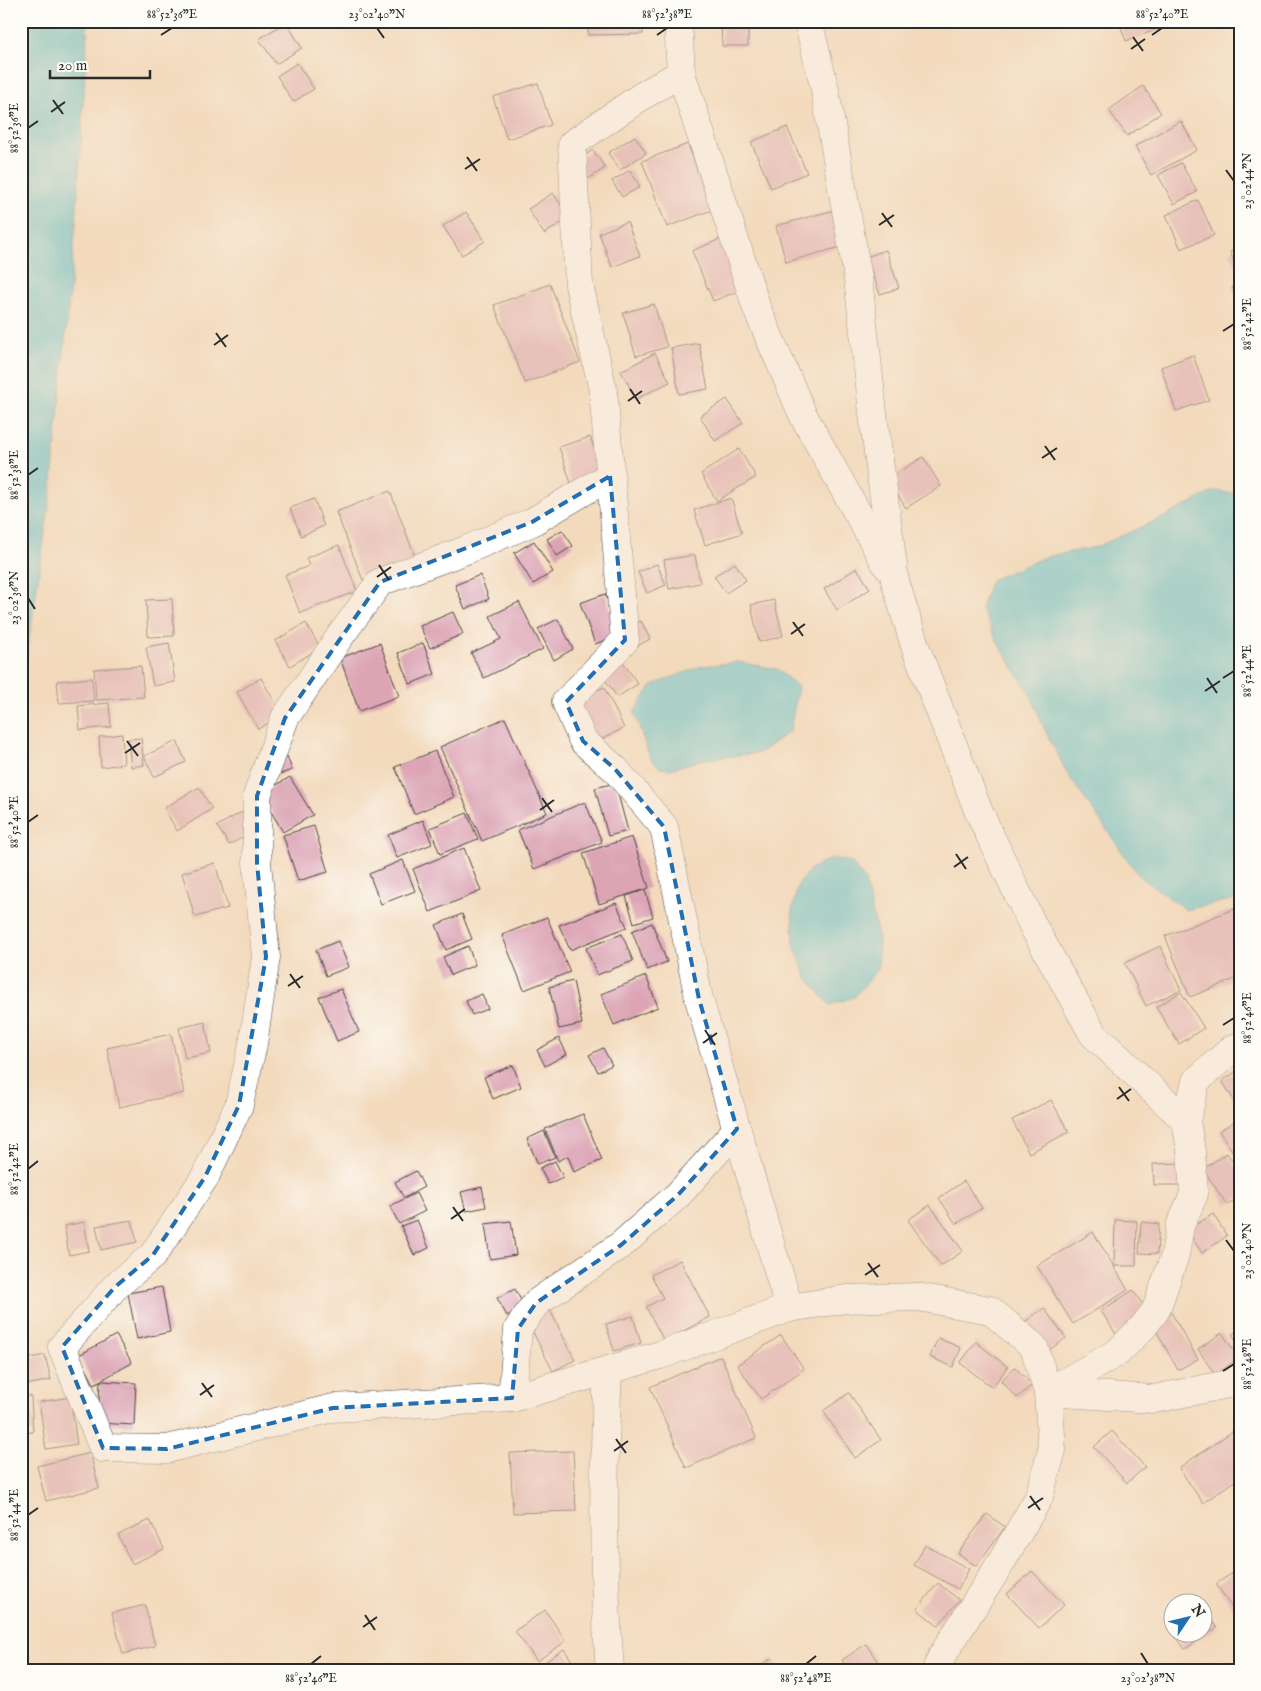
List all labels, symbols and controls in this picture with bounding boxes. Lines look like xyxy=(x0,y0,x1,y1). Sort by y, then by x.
text: 88°52'36"E xyxy=(147,7,197,22)
text: 23°02'40"N xyxy=(349,7,406,22)
text: 88°52'38"E xyxy=(642,7,692,22)
text: 88°52'40"E xyxy=(1136,7,1188,22)
scale bar xyxy=(50,48,150,80)
text: 20 m xyxy=(58,56,88,75)
text: 88°52'36"E xyxy=(7,103,22,153)
text: 23°02'44"N xyxy=(1240,152,1255,209)
text: 88°52'42"E xyxy=(1240,298,1255,350)
text: 88°52'38"E xyxy=(7,450,22,500)
text: 23°02'36"N xyxy=(7,570,22,625)
text: 88°52'44"E xyxy=(1240,645,1255,697)
text: 88°52'40"E xyxy=(7,796,22,848)
text: 88°52'46"E xyxy=(1240,992,1255,1044)
text: 88°52'42"E xyxy=(7,1143,22,1195)
text: 23°02'40"N xyxy=(1240,1222,1255,1279)
text: 88°52'48"E xyxy=(1240,1338,1255,1390)
text: 88°52'44"E xyxy=(7,1489,22,1541)
north arrow xyxy=(1164,1594,1214,1644)
text: N xyxy=(1186,1600,1209,1621)
text: 88°52'46"E xyxy=(285,1671,337,1686)
text: 88°52'48"E xyxy=(780,1671,832,1686)
text: 23°02'38"N xyxy=(1121,1671,1176,1686)

